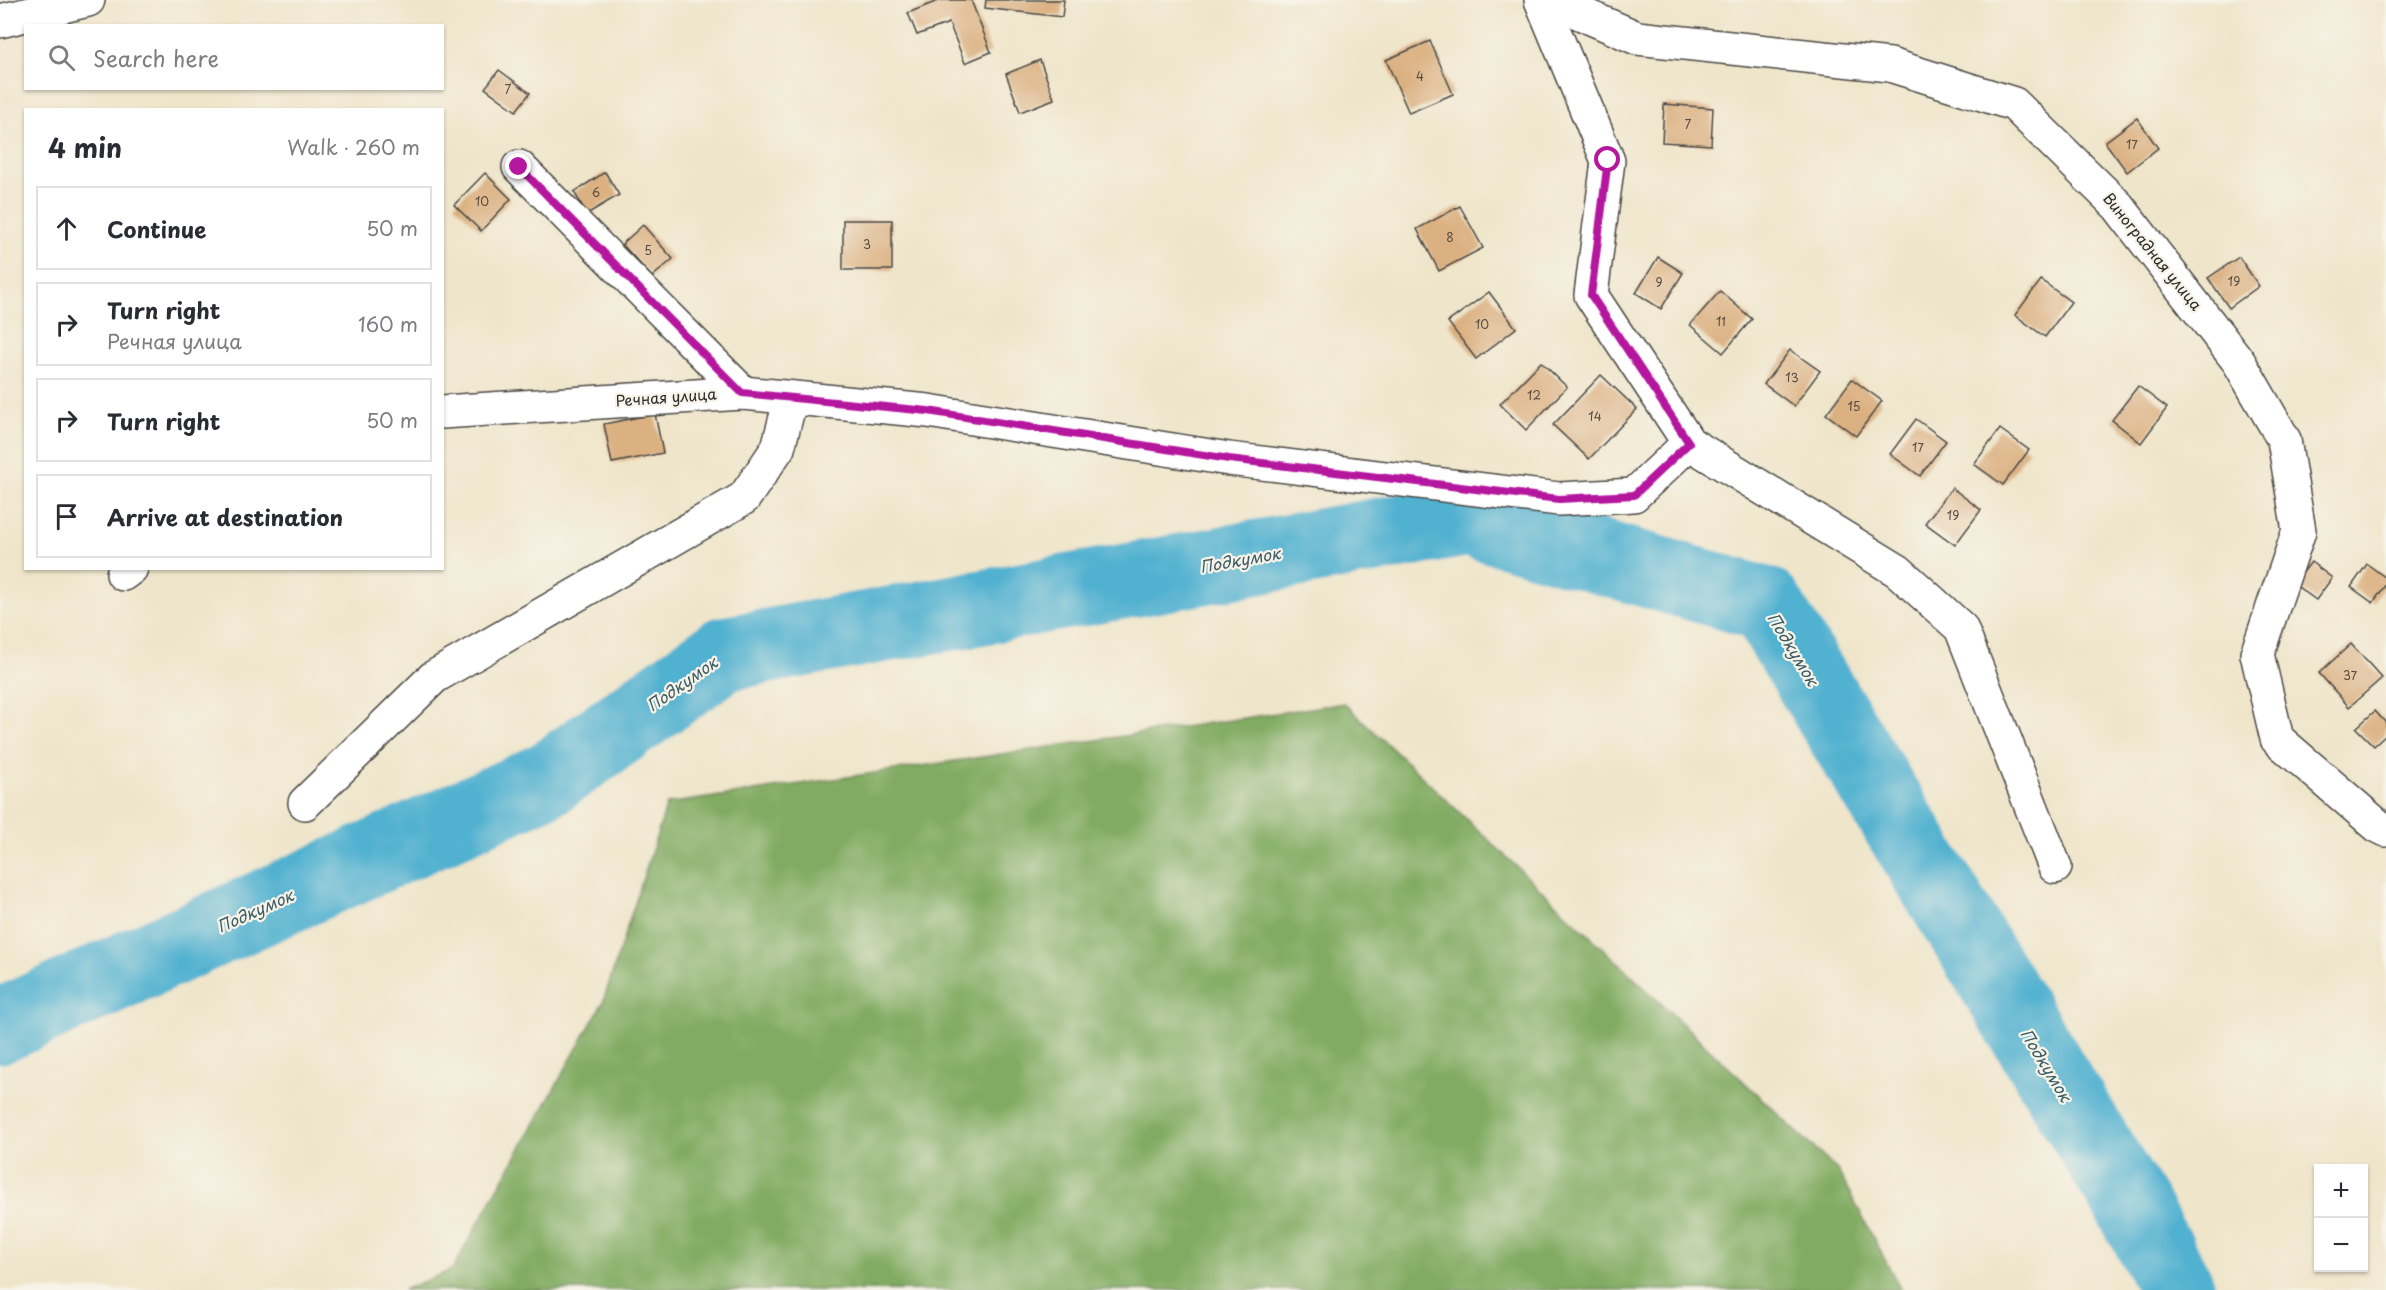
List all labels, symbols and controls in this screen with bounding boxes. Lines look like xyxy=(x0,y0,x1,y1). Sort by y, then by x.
search box xyxy=(24,24,444,90)
icon: search xyxy=(45,41,78,74)
text: Search here xyxy=(93,41,219,74)
house number: 4 xyxy=(1416,67,1424,85)
house number: 7 xyxy=(505,80,512,98)
house number: 7 xyxy=(1685,115,1692,133)
text: 4 min xyxy=(48,128,122,167)
text: Walk · 260 m xyxy=(287,132,420,162)
house number: 17 xyxy=(2126,135,2138,153)
route start xyxy=(1594,146,1620,172)
route end xyxy=(505,153,531,179)
house number: 6 xyxy=(592,183,600,201)
street label: Виноградная улица xyxy=(2098,187,2208,315)
house number: 10 xyxy=(475,192,489,210)
icon: ahead xyxy=(50,212,83,245)
text: Continue xyxy=(107,212,206,245)
text: 50 m xyxy=(366,213,418,243)
house number: 8 xyxy=(1446,228,1454,246)
house number: 3 xyxy=(863,235,871,253)
house number: 5 xyxy=(644,241,652,259)
house number: 19 xyxy=(2228,272,2240,290)
house number: 9 xyxy=(1655,273,1663,291)
text: Turn right xyxy=(107,293,220,326)
icon: right xyxy=(50,308,83,341)
text: 160 m xyxy=(358,309,418,339)
house number: 11 xyxy=(1716,312,1726,330)
house number: 10 xyxy=(1475,315,1489,333)
text: Речная улица xyxy=(107,326,242,356)
house number: 13 xyxy=(1785,368,1799,386)
street label: Речная улица xyxy=(615,381,718,412)
house number: 12 xyxy=(1527,386,1541,404)
house number: 15 xyxy=(1847,397,1861,415)
icon: right xyxy=(50,404,83,437)
text: Turn right xyxy=(107,404,220,437)
text: 50 m xyxy=(366,405,418,435)
house number: 14 xyxy=(1588,407,1602,425)
house number: 17 xyxy=(1912,438,1924,456)
icon: arrive xyxy=(50,500,83,533)
text: Arrive at destination xyxy=(107,500,343,533)
house number: 19 xyxy=(1947,506,1959,524)
water label: Подкумок xyxy=(1198,540,1284,578)
water label: Подкумок xyxy=(1763,607,1826,691)
water label: Подкумок xyxy=(641,649,723,716)
house number: 37 xyxy=(2343,666,2358,684)
water label: Подкумок xyxy=(212,882,298,938)
water label: Подкумок xyxy=(2016,1023,2079,1107)
map controls xyxy=(2314,1164,2368,1272)
button: + xyxy=(2314,1164,2368,1218)
button: − xyxy=(2314,1218,2368,1272)

